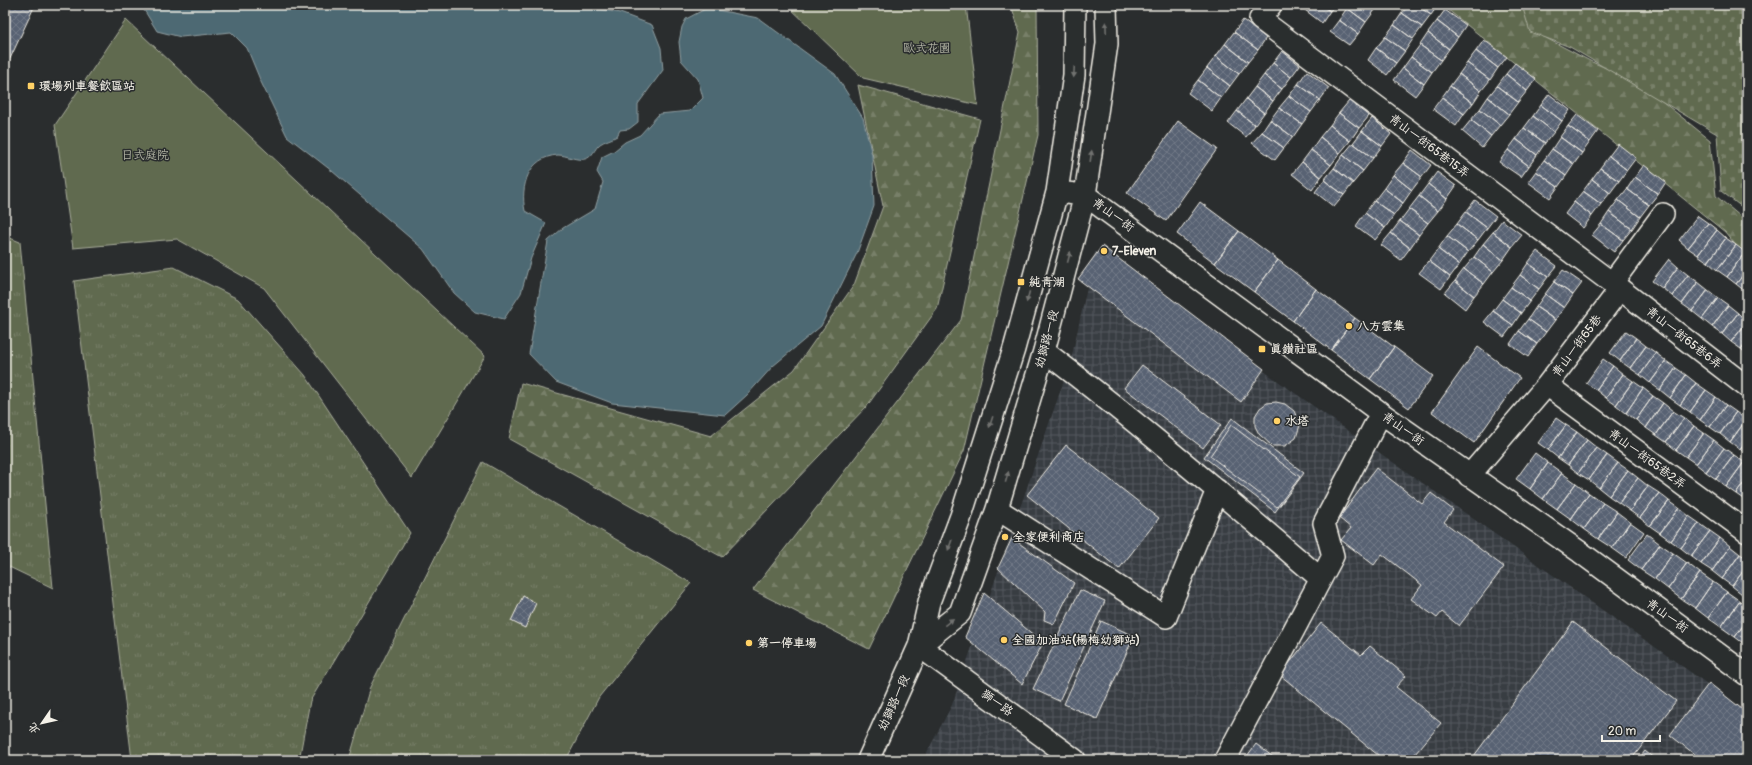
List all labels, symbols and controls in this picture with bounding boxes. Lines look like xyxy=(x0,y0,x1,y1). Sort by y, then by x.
one-way arrow xyxy=(1103,20,1109,33)
park label: 歐式花園 xyxy=(903,41,951,56)
one-way arrow xyxy=(1071,66,1077,79)
place label: 環場列車餐飲區站 xyxy=(39,79,135,94)
marker: 環場列車餐飲區站 xyxy=(26,81,36,91)
street label: 青山一街65巷15弄 xyxy=(1386,111,1472,181)
park label: 日式庭院 xyxy=(121,148,169,163)
one-way arrow xyxy=(1088,150,1094,162)
street label: 青山一街 xyxy=(1089,195,1137,235)
place label: 7-Eleven xyxy=(1112,244,1157,259)
marker: 7-Eleven xyxy=(1099,246,1109,256)
one-way arrow xyxy=(1066,251,1072,263)
place label: 純青湖 xyxy=(1029,275,1065,290)
marker: 純青湖 xyxy=(1016,277,1026,287)
one-way arrow xyxy=(1025,291,1031,303)
street label: 青山一街65巷6弄 xyxy=(1643,304,1725,372)
street label: 幼獅路一段 xyxy=(1032,308,1062,370)
street label: 青山一街65巷 xyxy=(1549,312,1605,380)
place label: 八方雲集 xyxy=(1357,319,1405,334)
marker: 八方雲集 xyxy=(1344,321,1354,331)
place label: 真鑚社區 xyxy=(1270,342,1318,357)
marker: 真鑚社區 xyxy=(1257,344,1267,354)
street label: 青山一街 xyxy=(1379,409,1427,449)
place label: 水塔 xyxy=(1285,414,1309,429)
one-way arrow xyxy=(988,416,994,428)
marker: 水塔 xyxy=(1272,416,1282,426)
street label: 青山一街65巷2弄 xyxy=(1605,426,1689,492)
one-way arrow xyxy=(1004,470,1010,482)
place label: 全家便利商店 xyxy=(1013,530,1085,545)
marker: 全家便利商店 xyxy=(1000,532,1010,542)
one-way arrow xyxy=(947,540,953,552)
street label: 青山一街 xyxy=(1643,596,1691,636)
one-way arrow xyxy=(944,617,955,626)
place label: 全國加油站(楊梅幼獅站) xyxy=(1012,633,1140,648)
marker: 全國加油站(楊梅幼獅站) xyxy=(999,635,1009,645)
place label: 第一停車場 xyxy=(757,636,817,651)
marker: 第一停車場 xyxy=(744,638,754,648)
street label: 幼獅路一段 xyxy=(875,673,913,733)
street label: 獅一路 xyxy=(978,686,1016,720)
north arrow xyxy=(22,703,62,743)
scale bar xyxy=(1602,717,1660,743)
text: 北 xyxy=(26,720,43,737)
text: 20 m xyxy=(1608,724,1637,739)

